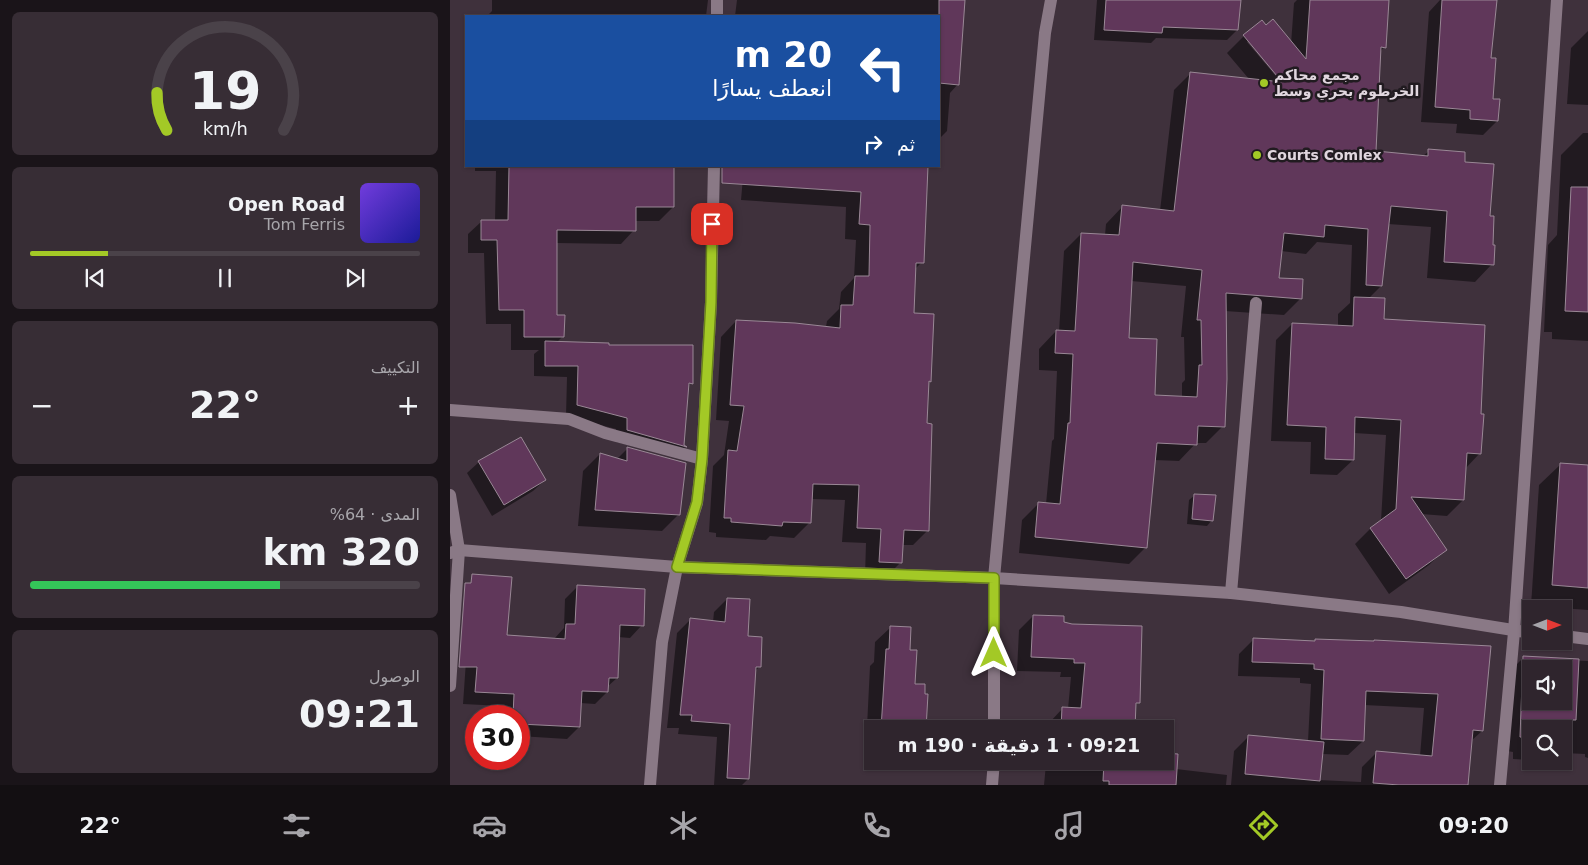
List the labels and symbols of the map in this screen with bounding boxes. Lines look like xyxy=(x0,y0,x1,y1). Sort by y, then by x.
place label: مجمع محاكم الخرطوم بحري وسط xyxy=(1274,67,1419,101)
marker: مجمع محاكم الخرطوم بحري وسط xyxy=(1258,77,1270,89)
place label: Courts Comlex xyxy=(1267,147,1381,163)
marker: Courts Comlex xyxy=(1251,149,1263,161)
pin xyxy=(691,203,733,245)
north arrow xyxy=(1522,600,1572,650)
position arrow xyxy=(967,626,1019,678)
speed limit sign: 30 xyxy=(465,705,530,770)

